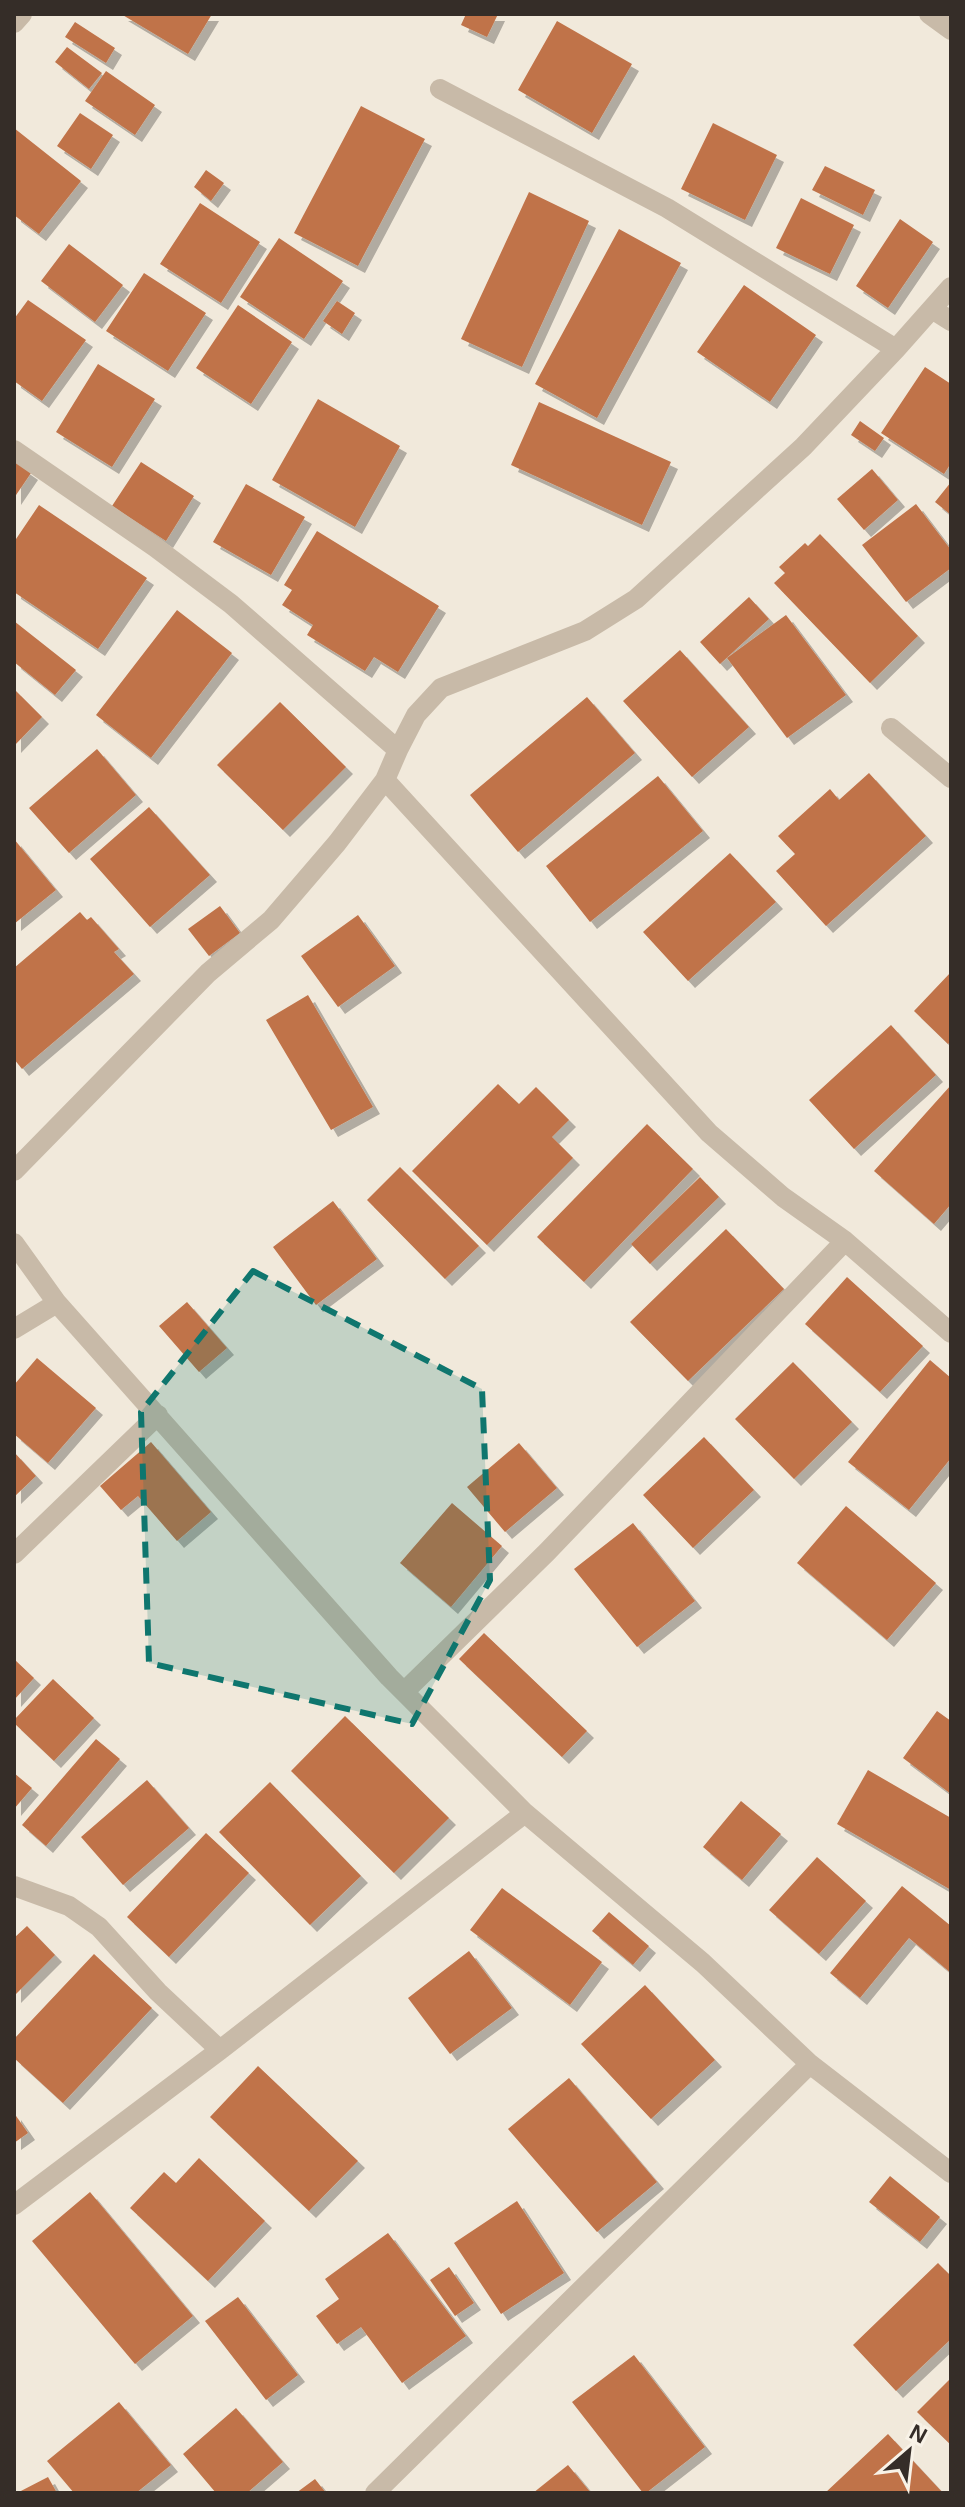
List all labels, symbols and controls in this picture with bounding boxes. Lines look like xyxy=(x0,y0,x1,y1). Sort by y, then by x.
north arrow xyxy=(869,2411,949,2491)
text: N xyxy=(905,2419,931,2449)

